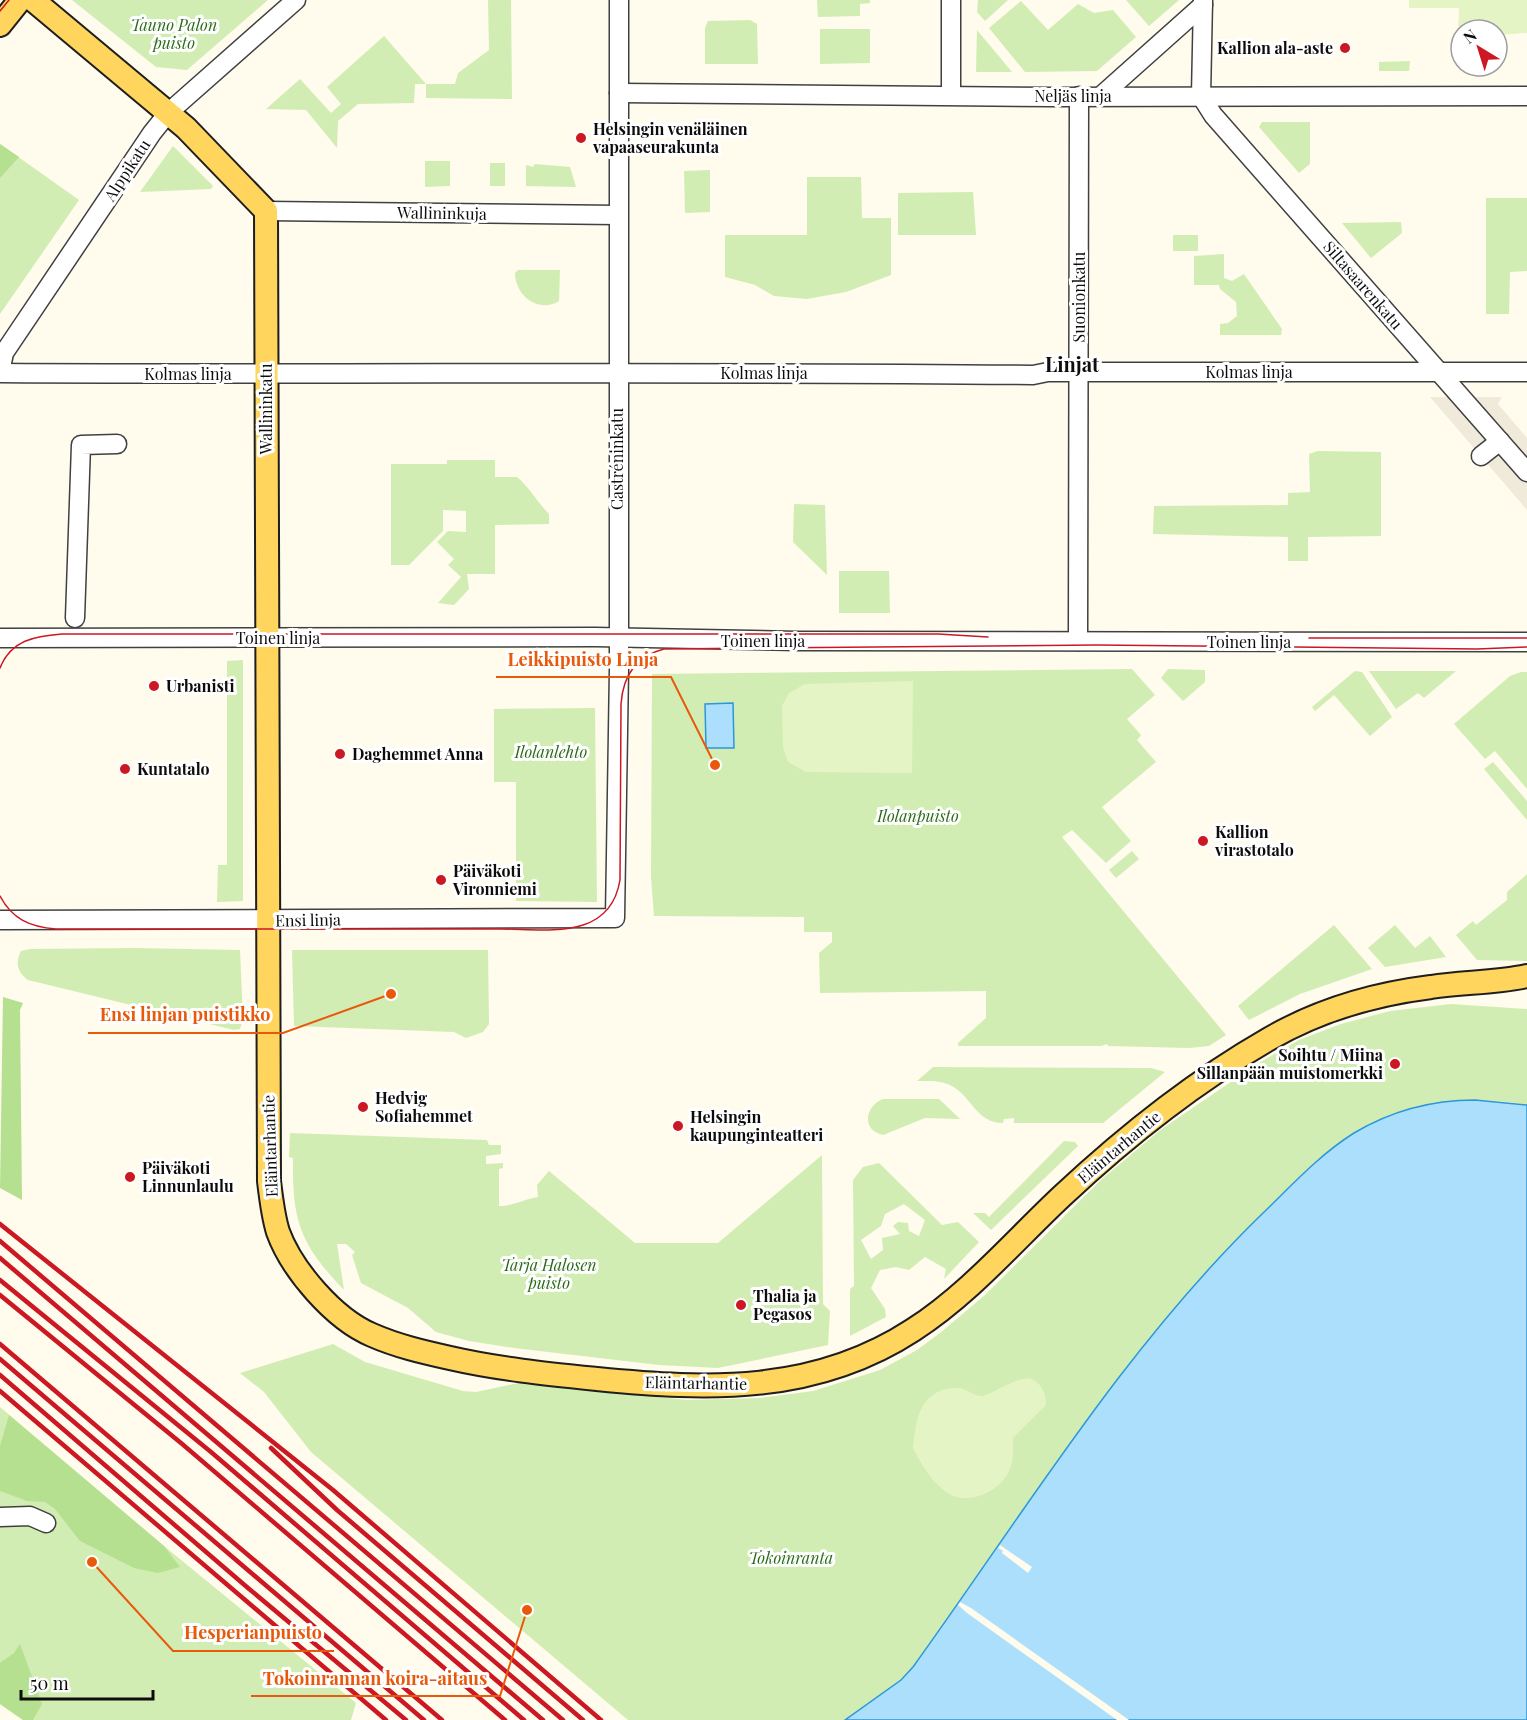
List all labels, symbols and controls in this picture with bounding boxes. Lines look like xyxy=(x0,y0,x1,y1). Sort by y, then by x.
park label: Tauno Palon puisto xyxy=(131,14,217,53)
north arrow xyxy=(1449,18,1509,78)
text: N xyxy=(1458,24,1481,48)
place label: Kallion ala-aste xyxy=(1217,37,1333,58)
marker: Kallion ala-aste xyxy=(1338,41,1352,55)
street label: Neljäs linja xyxy=(1034,85,1112,106)
place label: Helsingin venäläinen vapaaseurakunta xyxy=(592,118,748,157)
marker: Helsingin venäläinen vapaaseurakunta xyxy=(574,131,588,145)
street label: Alppikatu xyxy=(98,135,154,205)
street label: Wallininkuja xyxy=(396,201,487,224)
street label: Siltasaarenkatu xyxy=(1319,236,1408,333)
street label: Suonionkatu xyxy=(1068,252,1089,342)
district label: Linjat xyxy=(1045,350,1100,377)
street label: Kolmas linja xyxy=(1205,361,1293,382)
street label: Kolmas linja xyxy=(720,362,808,383)
street label: Kolmas linja xyxy=(144,363,232,384)
street label: Wallininkatu xyxy=(255,364,276,455)
street label: Castréninkatu xyxy=(606,408,627,510)
street label: Toinen linja xyxy=(236,627,320,648)
street label: Toinen linja xyxy=(721,630,805,651)
street label: Toinen linja xyxy=(1207,631,1291,652)
callout: Leikkipuisto Linja xyxy=(496,641,671,677)
text: Leikkipuisto Linja xyxy=(508,647,659,671)
place label: Urbanisti xyxy=(166,675,235,696)
marker: Urbanisti xyxy=(147,679,161,693)
park label: Ilolanlehto xyxy=(514,741,588,762)
place label: Daghemmet Anna xyxy=(352,743,484,764)
marker: Daghemmet Anna xyxy=(333,747,347,761)
place label: Kuntatalo xyxy=(137,758,210,779)
marker: Kuntatalo xyxy=(118,762,132,776)
park label: Ilolanpuisto xyxy=(876,805,959,826)
place label: Kallion virastotalo xyxy=(1214,821,1294,860)
marker: Kallion virastotalo xyxy=(1196,834,1210,848)
place label: Päiväkoti Vironniemi xyxy=(452,860,537,899)
marker: Päiväkoti Vironniemi xyxy=(434,873,448,887)
street label: Ensi linja xyxy=(275,908,341,931)
callout: Ensi linjan puistikko xyxy=(88,997,283,1033)
text: Ensi linjan puistikko xyxy=(100,1002,270,1026)
place label: Soihtu / Miina Sillanpään muistomerkki xyxy=(1197,1044,1384,1083)
marker: Soihtu / Miina Sillanpään muistomerkki xyxy=(1388,1057,1402,1071)
place label: Hedvig Sofiahemmet xyxy=(375,1087,473,1126)
street label: Eläintarhantie xyxy=(257,1095,282,1198)
marker: Hedvig Sofiahemmet xyxy=(356,1100,370,1114)
place label: Helsingin kaupunginteatteri xyxy=(690,1106,823,1145)
street label: Eläintarhantie xyxy=(1073,1106,1165,1188)
marker: Helsingin kaupunginteatteri xyxy=(671,1119,685,1133)
place label: Päiväkoti Linnunlaulu xyxy=(142,1157,234,1196)
marker: Päiväkoti Linnunlaulu xyxy=(123,1170,137,1184)
park label: Tarja Halosen puisto xyxy=(501,1254,597,1293)
place label: Thalia ja Pegasos xyxy=(753,1285,817,1324)
marker: Thalia ja Pegasos xyxy=(734,1298,748,1312)
street label: Eläintarhantie xyxy=(645,1371,747,1394)
park label: Tokoinranta xyxy=(749,1547,833,1568)
callout: Hesperianpuisto xyxy=(173,1615,334,1651)
text: Hesperianpuisto xyxy=(184,1620,322,1644)
callout: Tokoinrannan koira-aitaus xyxy=(251,1660,500,1696)
scale bar xyxy=(21,1663,153,1701)
text: Tokoinrannan koira-aitaus xyxy=(263,1666,487,1690)
text: 50 m xyxy=(30,1671,69,1695)

